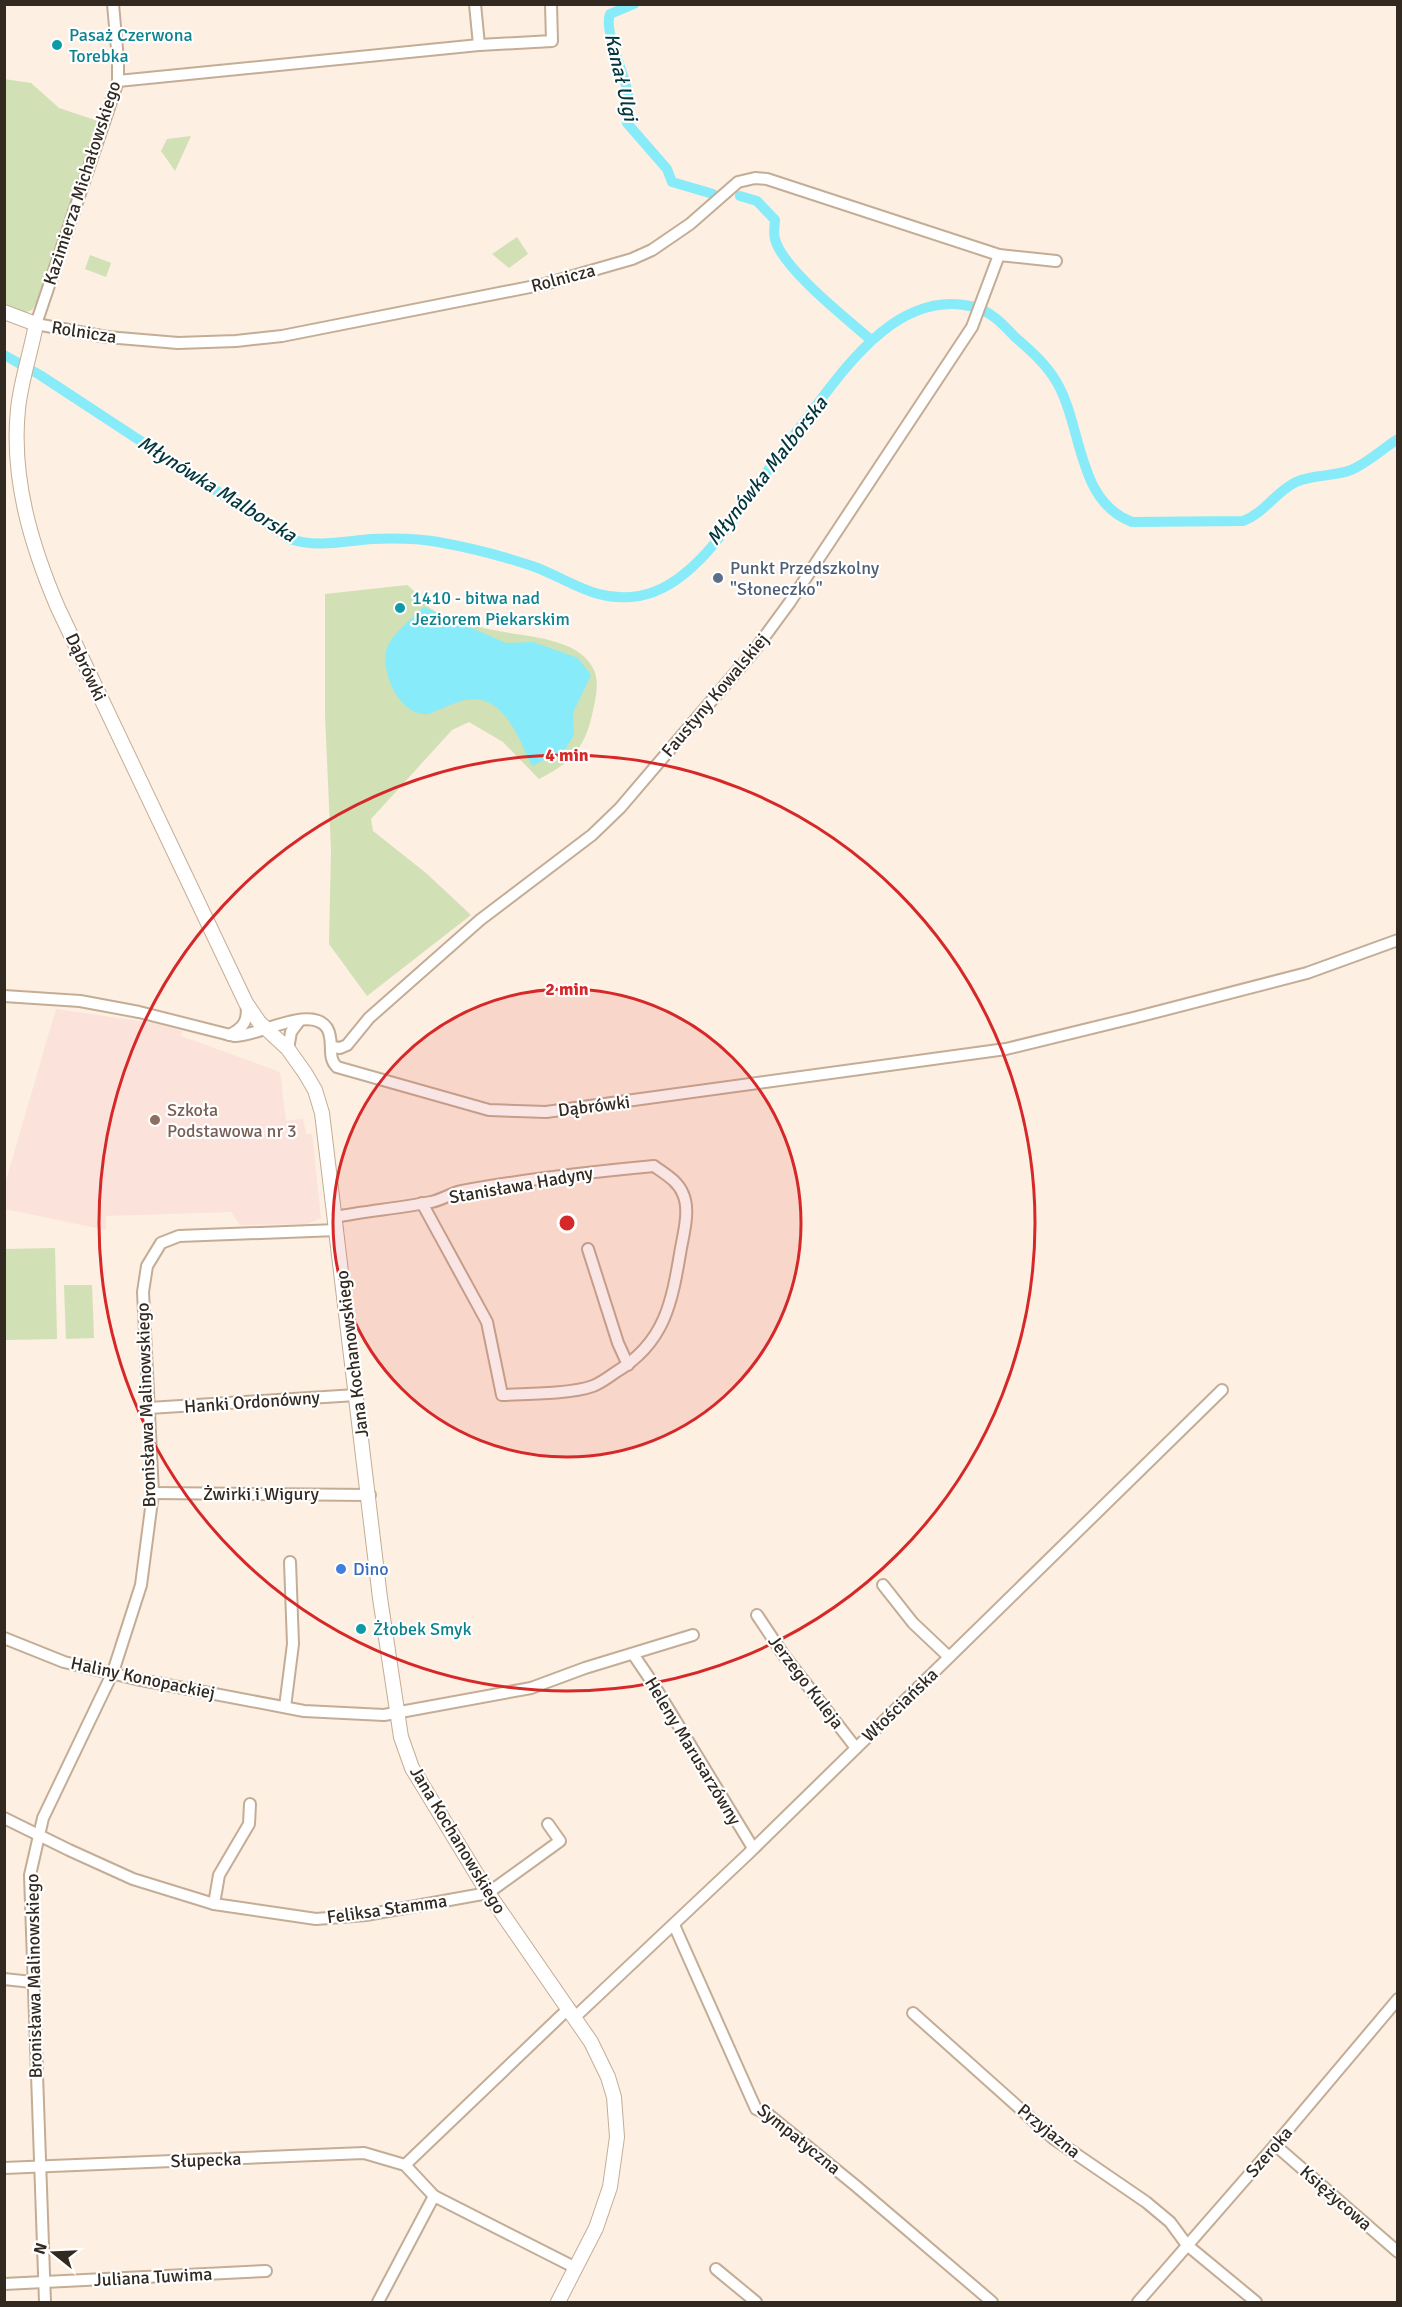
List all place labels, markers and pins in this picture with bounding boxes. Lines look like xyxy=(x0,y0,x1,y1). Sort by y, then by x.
place label: Pasaż Czerwona Torebka xyxy=(69,24,193,67)
marker: Pasaż Czerwona Torebka xyxy=(50,38,64,52)
place label: Punkt Przedszkolny "Słoneczko" xyxy=(730,557,880,600)
marker: Punkt Przedszkolny "Słoneczko" xyxy=(711,571,725,585)
place label: 1410 - bitwa nad Jeziorem Piekarskim xyxy=(412,587,570,630)
marker: 1410 - bitwa nad Jeziorem Piekarskim xyxy=(393,601,407,615)
place label: Szkoła Podstawowa nr 3 xyxy=(167,1099,297,1142)
marker: Szkoła Podstawowa nr 3 xyxy=(148,1113,162,1127)
centre of rings xyxy=(557,1213,577,1233)
place label: Dino xyxy=(353,1558,389,1580)
marker: Dino xyxy=(334,1562,348,1576)
place label: Żłobek Smyk xyxy=(373,1618,471,1640)
marker: Żłobek Smyk xyxy=(354,1622,368,1636)

